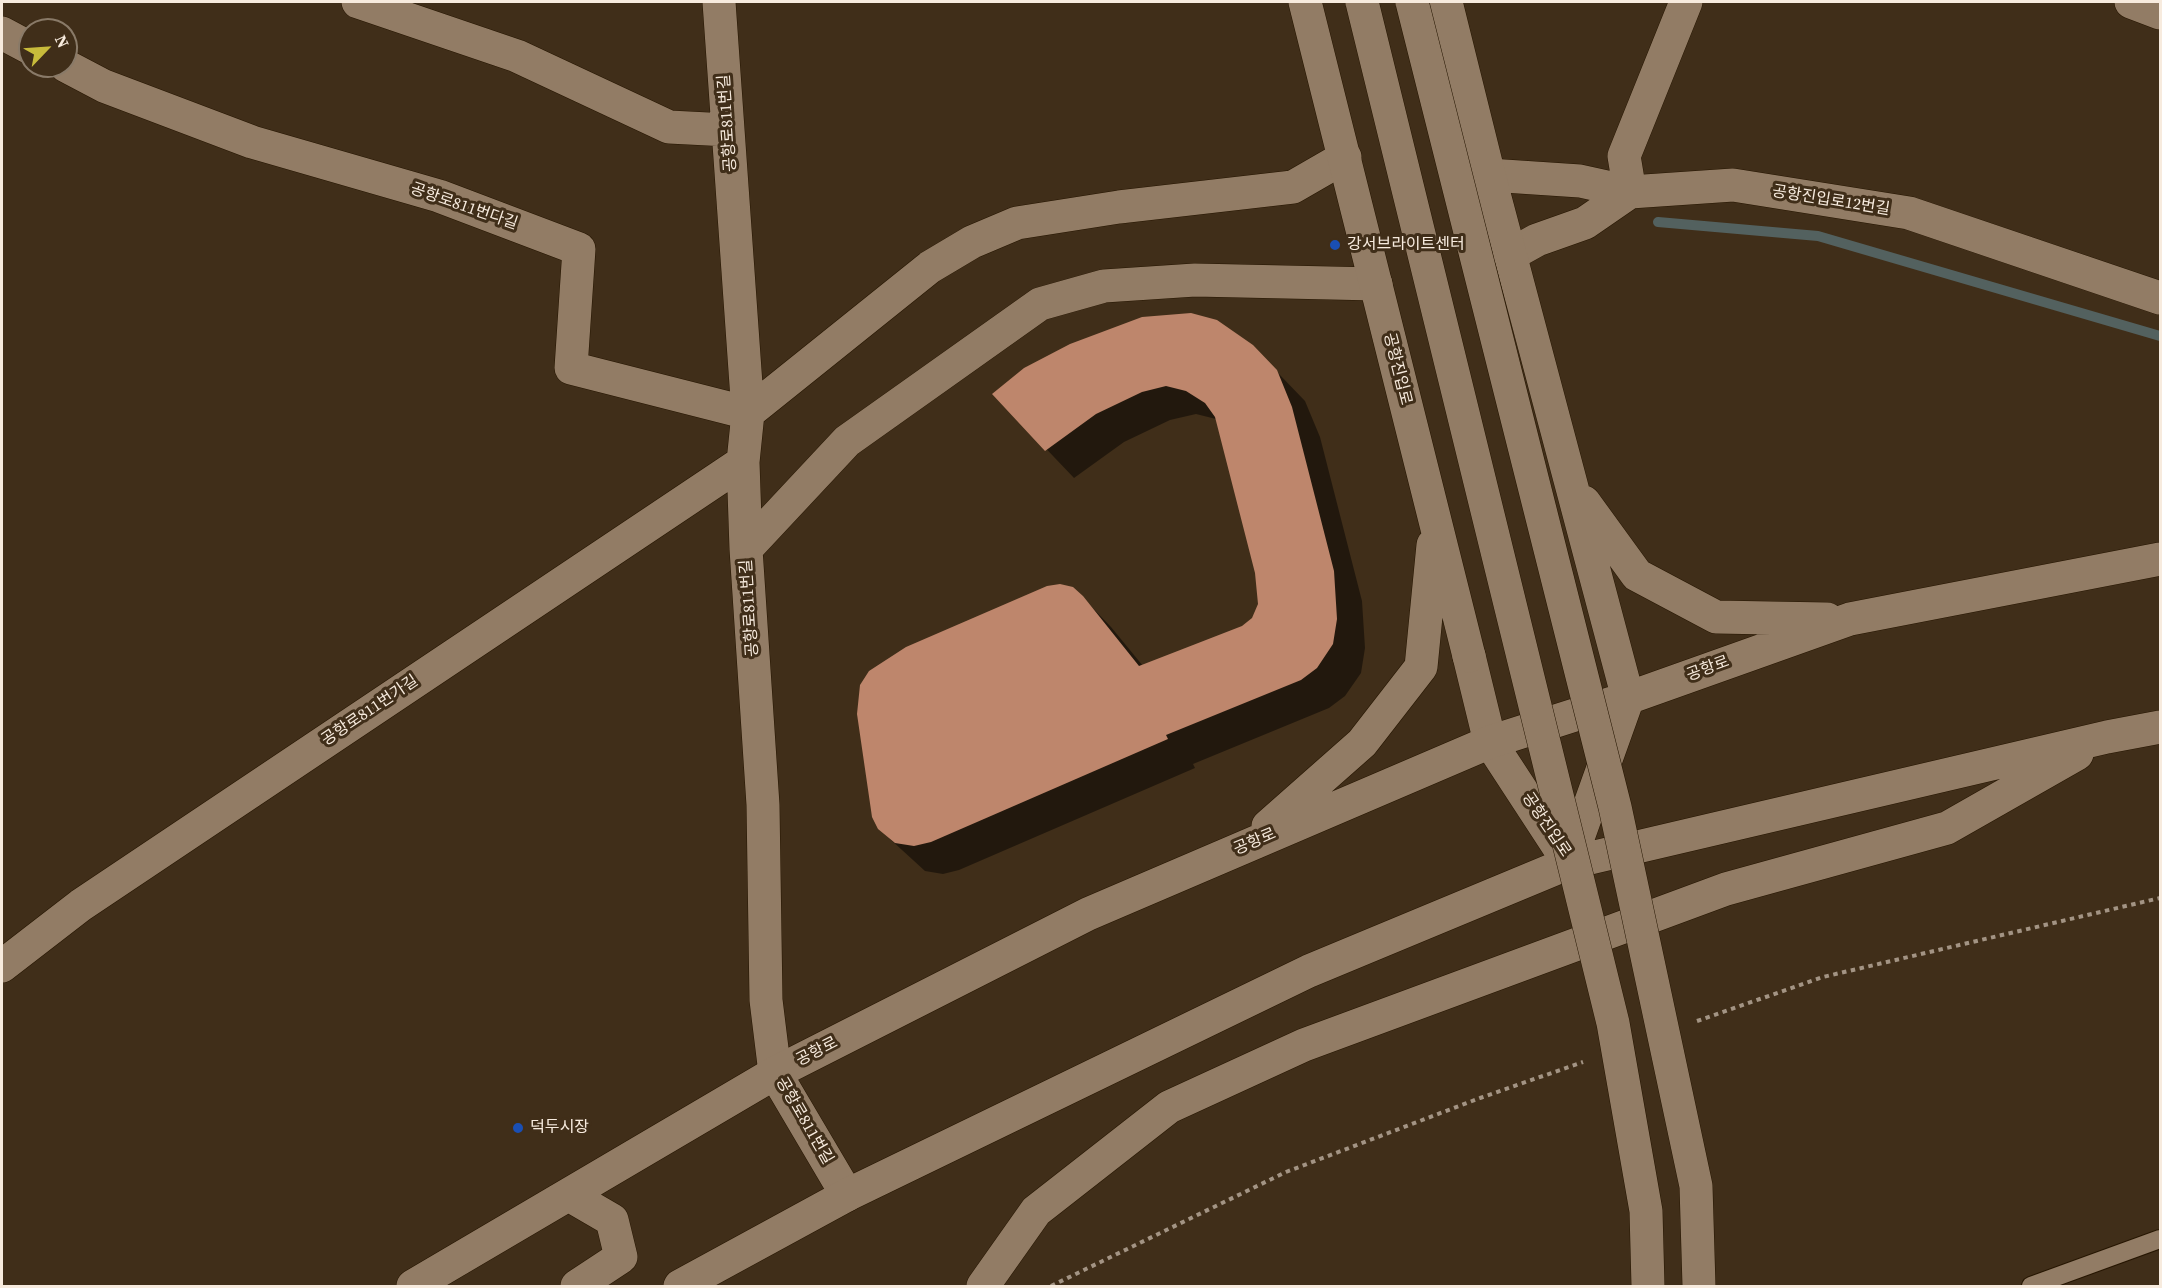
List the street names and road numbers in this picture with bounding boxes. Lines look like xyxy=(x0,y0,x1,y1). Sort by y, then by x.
street label: 공항로811번길 xyxy=(715,74,741,172)
street label: 공항로811번다길 xyxy=(408,180,520,234)
street label: 공항진입로12번길 xyxy=(1771,182,1891,220)
street label: 공항진입로 xyxy=(1379,331,1415,407)
street label: 공항로811번길 xyxy=(737,559,763,657)
street label: 공항로 xyxy=(1684,652,1732,686)
street label: 공항로811번가길 xyxy=(318,672,422,750)
street label: 공항진입로 xyxy=(1517,789,1575,861)
street label: 공항로 xyxy=(1231,825,1279,859)
street label: 공항로 xyxy=(793,1033,841,1071)
street label: 공항로811번길 xyxy=(771,1074,837,1168)

